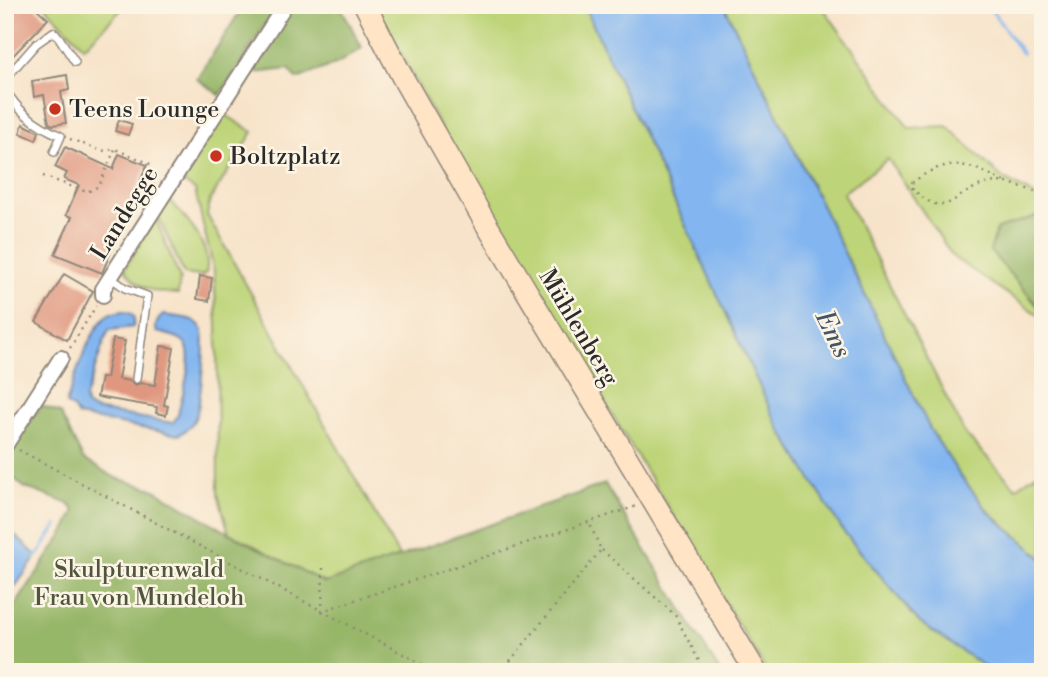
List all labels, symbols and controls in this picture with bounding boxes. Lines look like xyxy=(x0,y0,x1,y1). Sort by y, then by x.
place label: Teens Lounge xyxy=(69,95,219,125)
marker: Teens Lounge xyxy=(47,101,63,117)
place label: Boltzplatz xyxy=(229,142,341,172)
marker: Boltzplatz xyxy=(208,148,224,164)
street label: Landegge xyxy=(84,161,165,266)
street label: Mühlenberg xyxy=(532,264,625,392)
water label: Ems xyxy=(808,305,858,363)
park label: Skulpturenwald Frau von Mundeloh xyxy=(34,555,244,613)

